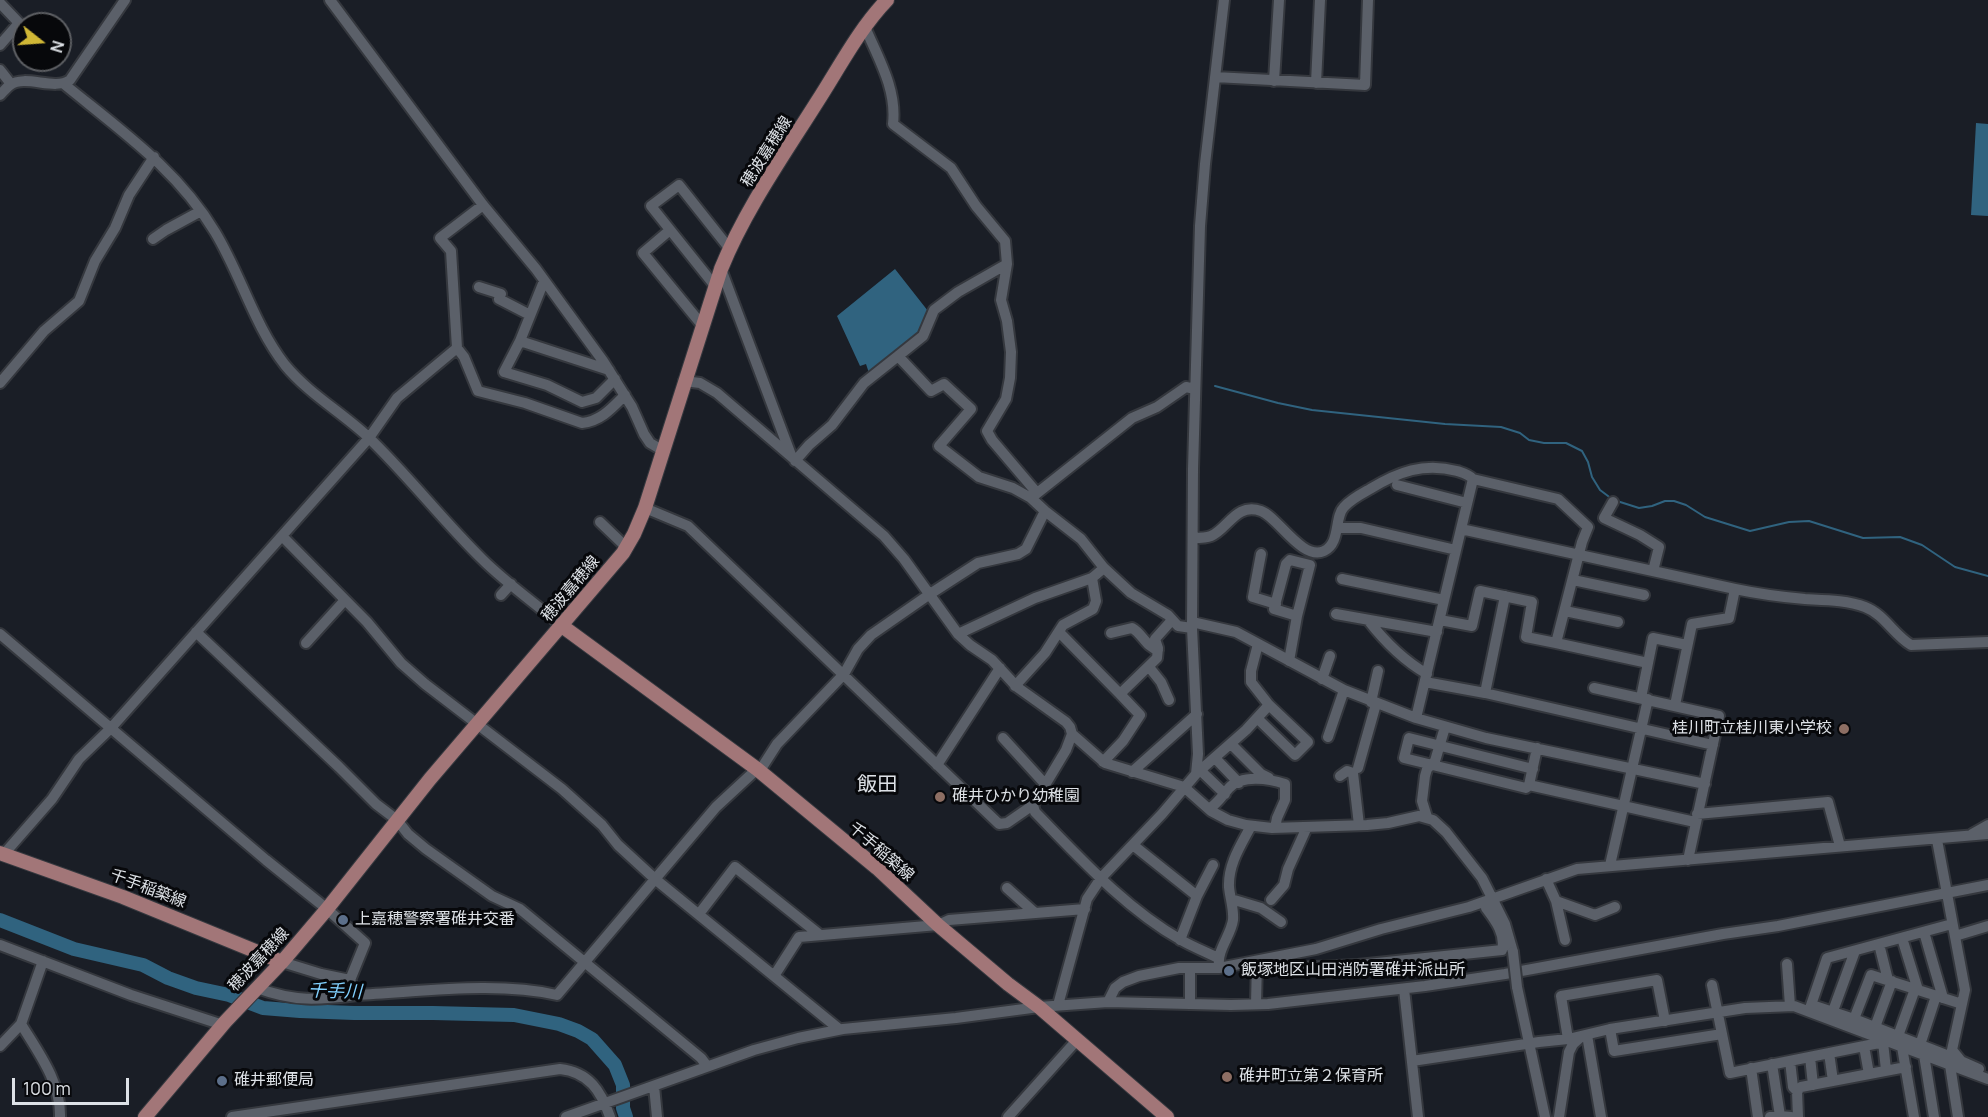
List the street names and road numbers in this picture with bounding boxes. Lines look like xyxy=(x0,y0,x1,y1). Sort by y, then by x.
street label: 穂波嘉穂線 xyxy=(738,113,796,191)
street label: 穂波嘉穂線 xyxy=(538,552,604,626)
street label: 千手稲築線 xyxy=(845,819,917,885)
street label: 千手稲築線 xyxy=(107,866,189,912)
street label: 穂波嘉穂線 xyxy=(225,924,293,996)

